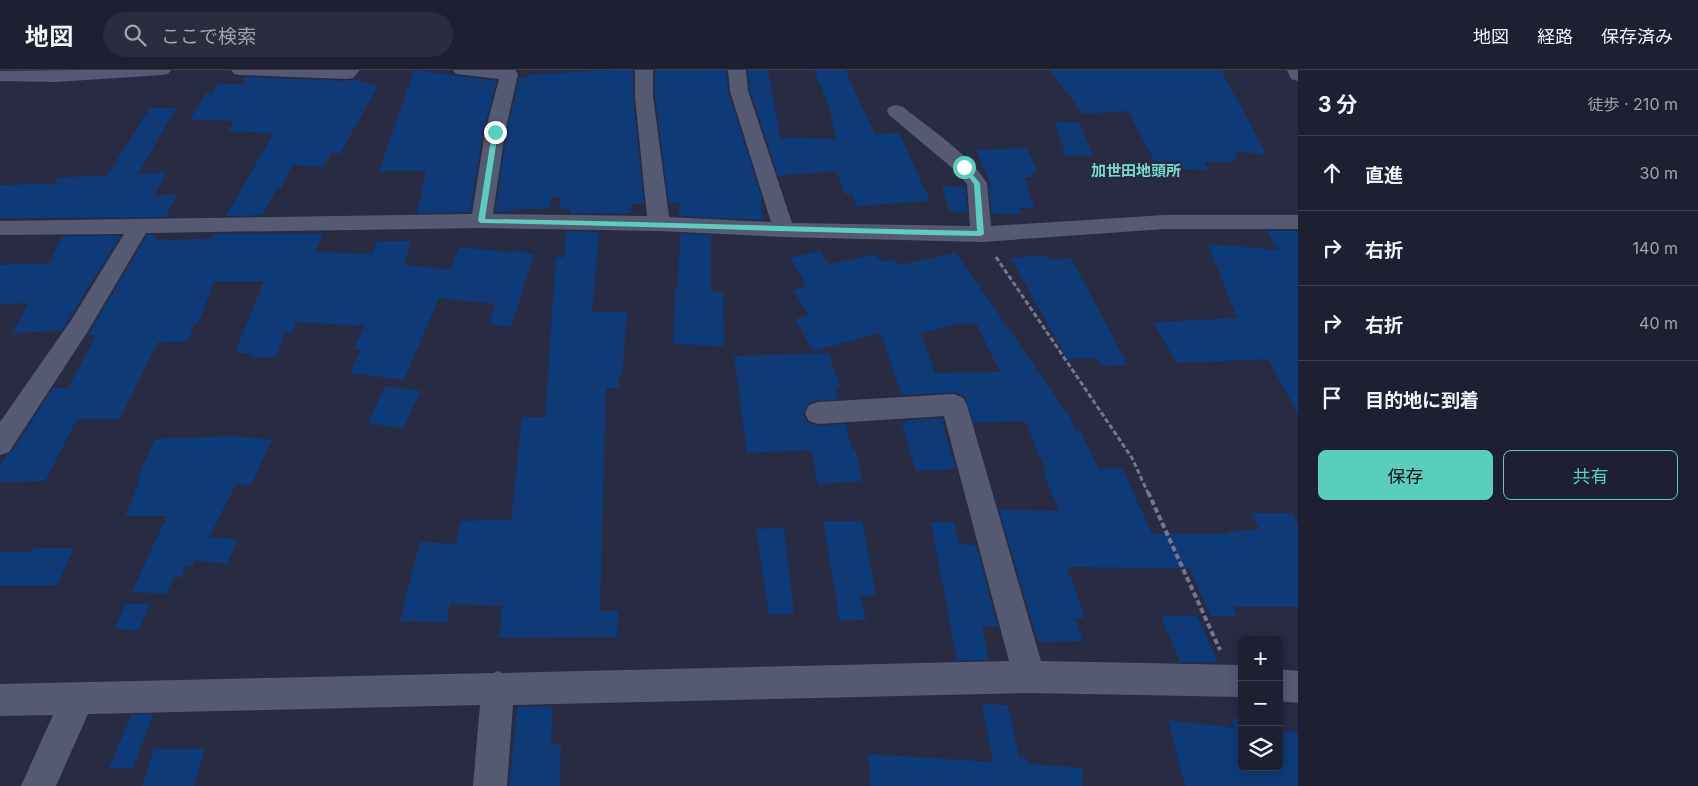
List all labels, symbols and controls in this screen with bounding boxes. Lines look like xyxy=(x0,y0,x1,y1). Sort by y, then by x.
search box xyxy=(103,12,453,57)
icon: search xyxy=(121,21,149,49)
text: 地図 xyxy=(25,22,73,51)
text: ここで検索 xyxy=(161,25,256,48)
text: 地図 xyxy=(1473,26,1509,47)
text: 経路 xyxy=(1537,26,1573,47)
text: 保存済み xyxy=(1601,26,1673,47)
text: 3 分 xyxy=(1318,92,1358,117)
text: 徒歩 · 210 m xyxy=(1588,94,1678,114)
route end xyxy=(484,121,507,144)
route start xyxy=(953,156,976,179)
icon: ahead xyxy=(1318,159,1346,187)
district label: 加世田地頭所 xyxy=(1091,161,1181,180)
text: 30 m xyxy=(1640,163,1678,183)
text: 直進 xyxy=(1365,164,1403,187)
icon: right xyxy=(1318,234,1346,262)
text: 140 m xyxy=(1633,238,1678,258)
text: 右折 xyxy=(1365,239,1403,262)
icon: right xyxy=(1318,309,1346,337)
text: 40 m xyxy=(1639,313,1678,333)
text: 右折 xyxy=(1365,314,1403,337)
icon: arrive xyxy=(1318,384,1346,412)
text: 目的地に到着 xyxy=(1365,389,1479,412)
button: 保存 xyxy=(1318,450,1493,500)
button: 共有 xyxy=(1503,450,1678,500)
map controls xyxy=(1238,636,1283,771)
button: + xyxy=(1238,636,1283,681)
button: − xyxy=(1238,681,1283,726)
button: layers xyxy=(1238,726,1283,771)

